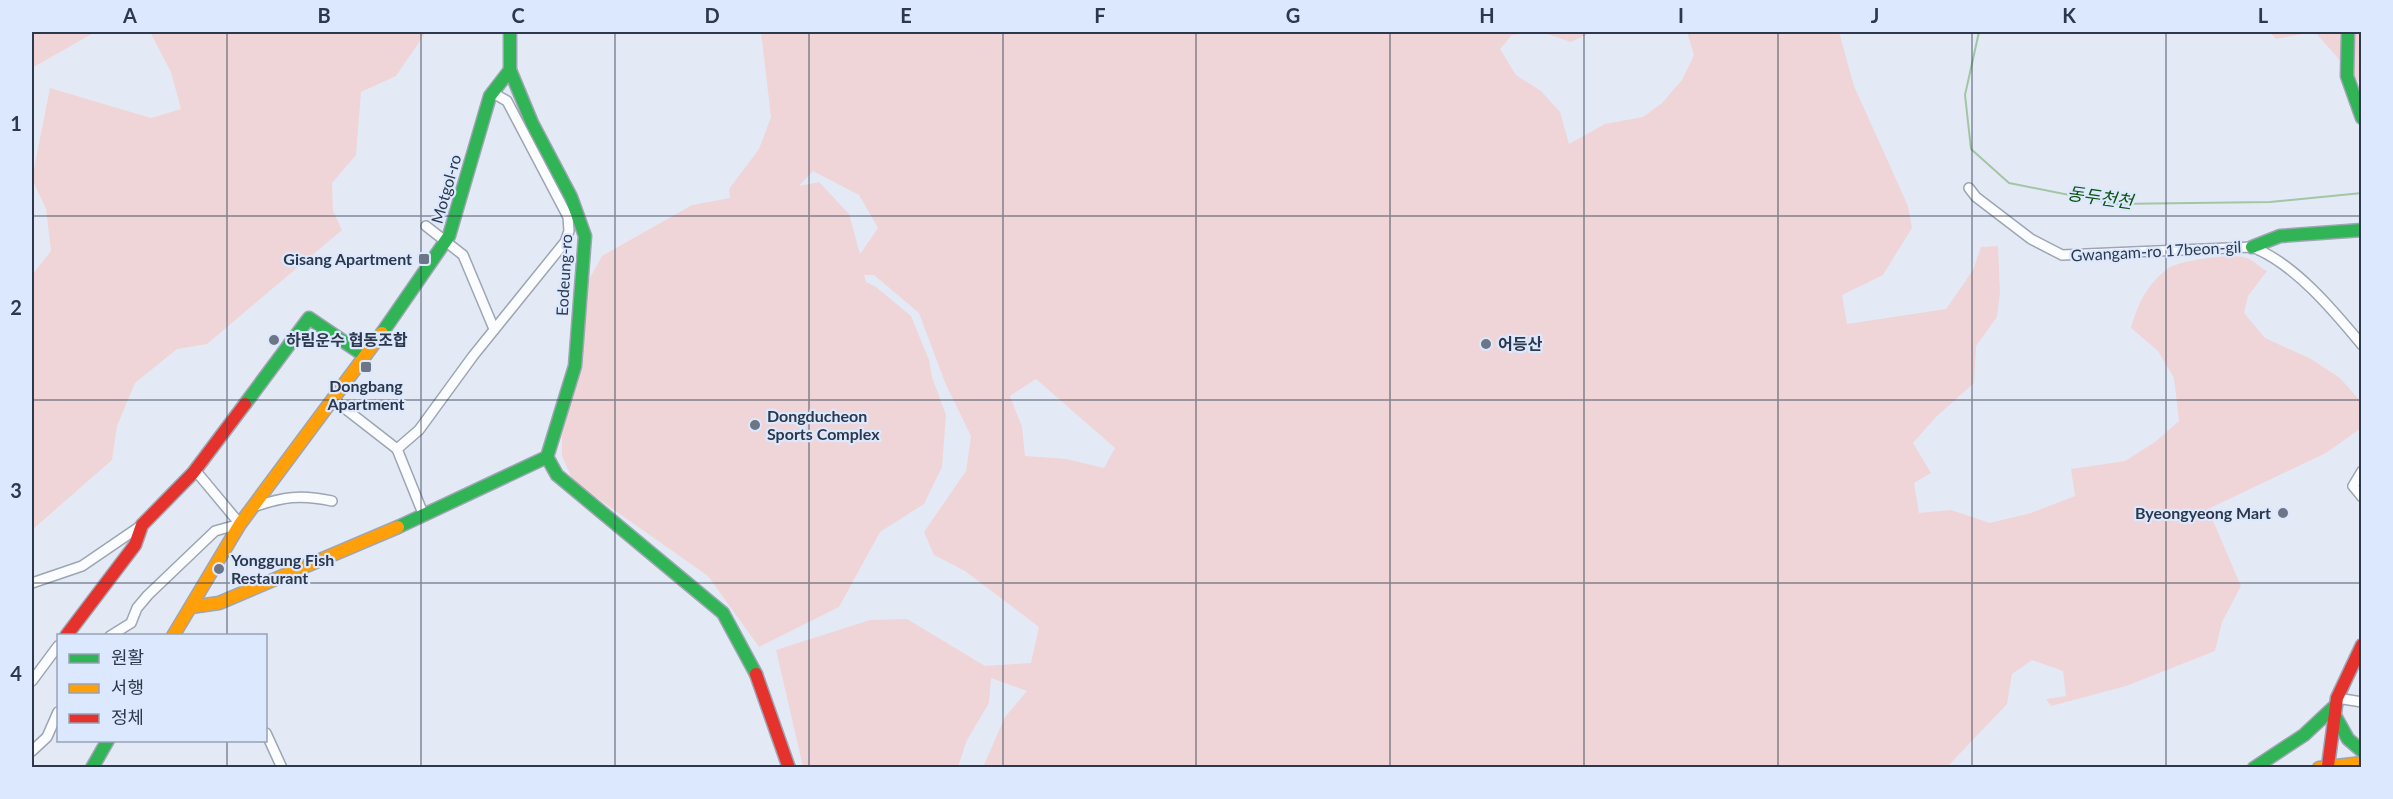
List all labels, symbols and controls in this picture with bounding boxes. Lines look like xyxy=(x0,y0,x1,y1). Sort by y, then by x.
text: A xyxy=(122,3,137,27)
text: B xyxy=(317,3,331,27)
text: C xyxy=(511,3,525,27)
text: D xyxy=(704,3,720,27)
text: E xyxy=(900,3,912,27)
text: F xyxy=(1094,3,1106,27)
text: G xyxy=(1286,3,1300,27)
text: H xyxy=(1479,3,1495,27)
text: I xyxy=(1678,3,1684,27)
text: J xyxy=(1871,3,1879,27)
text: K xyxy=(2062,3,2076,27)
text: L xyxy=(2258,3,2269,27)
text: 1 xyxy=(10,111,22,135)
street label: Motgol-ro xyxy=(427,152,464,226)
water label: 동두천천 xyxy=(2066,182,2137,213)
street label: Eodeung-ro xyxy=(552,234,575,316)
street label: Gwangam-ro 17beon-gil xyxy=(2070,237,2242,264)
place label: Gisang Apartment xyxy=(283,249,412,268)
marker: Gisang Apartment xyxy=(417,252,431,266)
text: 2 xyxy=(10,295,22,319)
place label: 하림운수 협동조합 xyxy=(286,330,408,349)
marker: 하림운수 협동조합 xyxy=(267,333,281,347)
place label: 어등산 xyxy=(1498,334,1542,353)
marker: 어등산 xyxy=(1479,337,1493,351)
marker: Dongbang Apartment xyxy=(359,360,373,374)
place label: Dongbang Apartment xyxy=(326,376,405,413)
place label: Dongducheon Sports Complex xyxy=(767,406,880,443)
marker: Dongducheon Sports Complex xyxy=(748,418,762,432)
text: 3 xyxy=(10,478,22,502)
place label: Byeongyeong Mart xyxy=(2135,503,2271,522)
marker: Byeongyeong Mart xyxy=(2276,506,2290,520)
place label: Yonggung Fish Restaurant xyxy=(230,550,334,587)
marker: Yonggung Fish Restaurant xyxy=(212,562,226,576)
legend xyxy=(57,634,267,742)
text: 원활 xyxy=(111,646,144,668)
text: 4 xyxy=(10,661,22,685)
text: 서행 xyxy=(111,676,144,698)
text: 정체 xyxy=(111,706,144,728)

